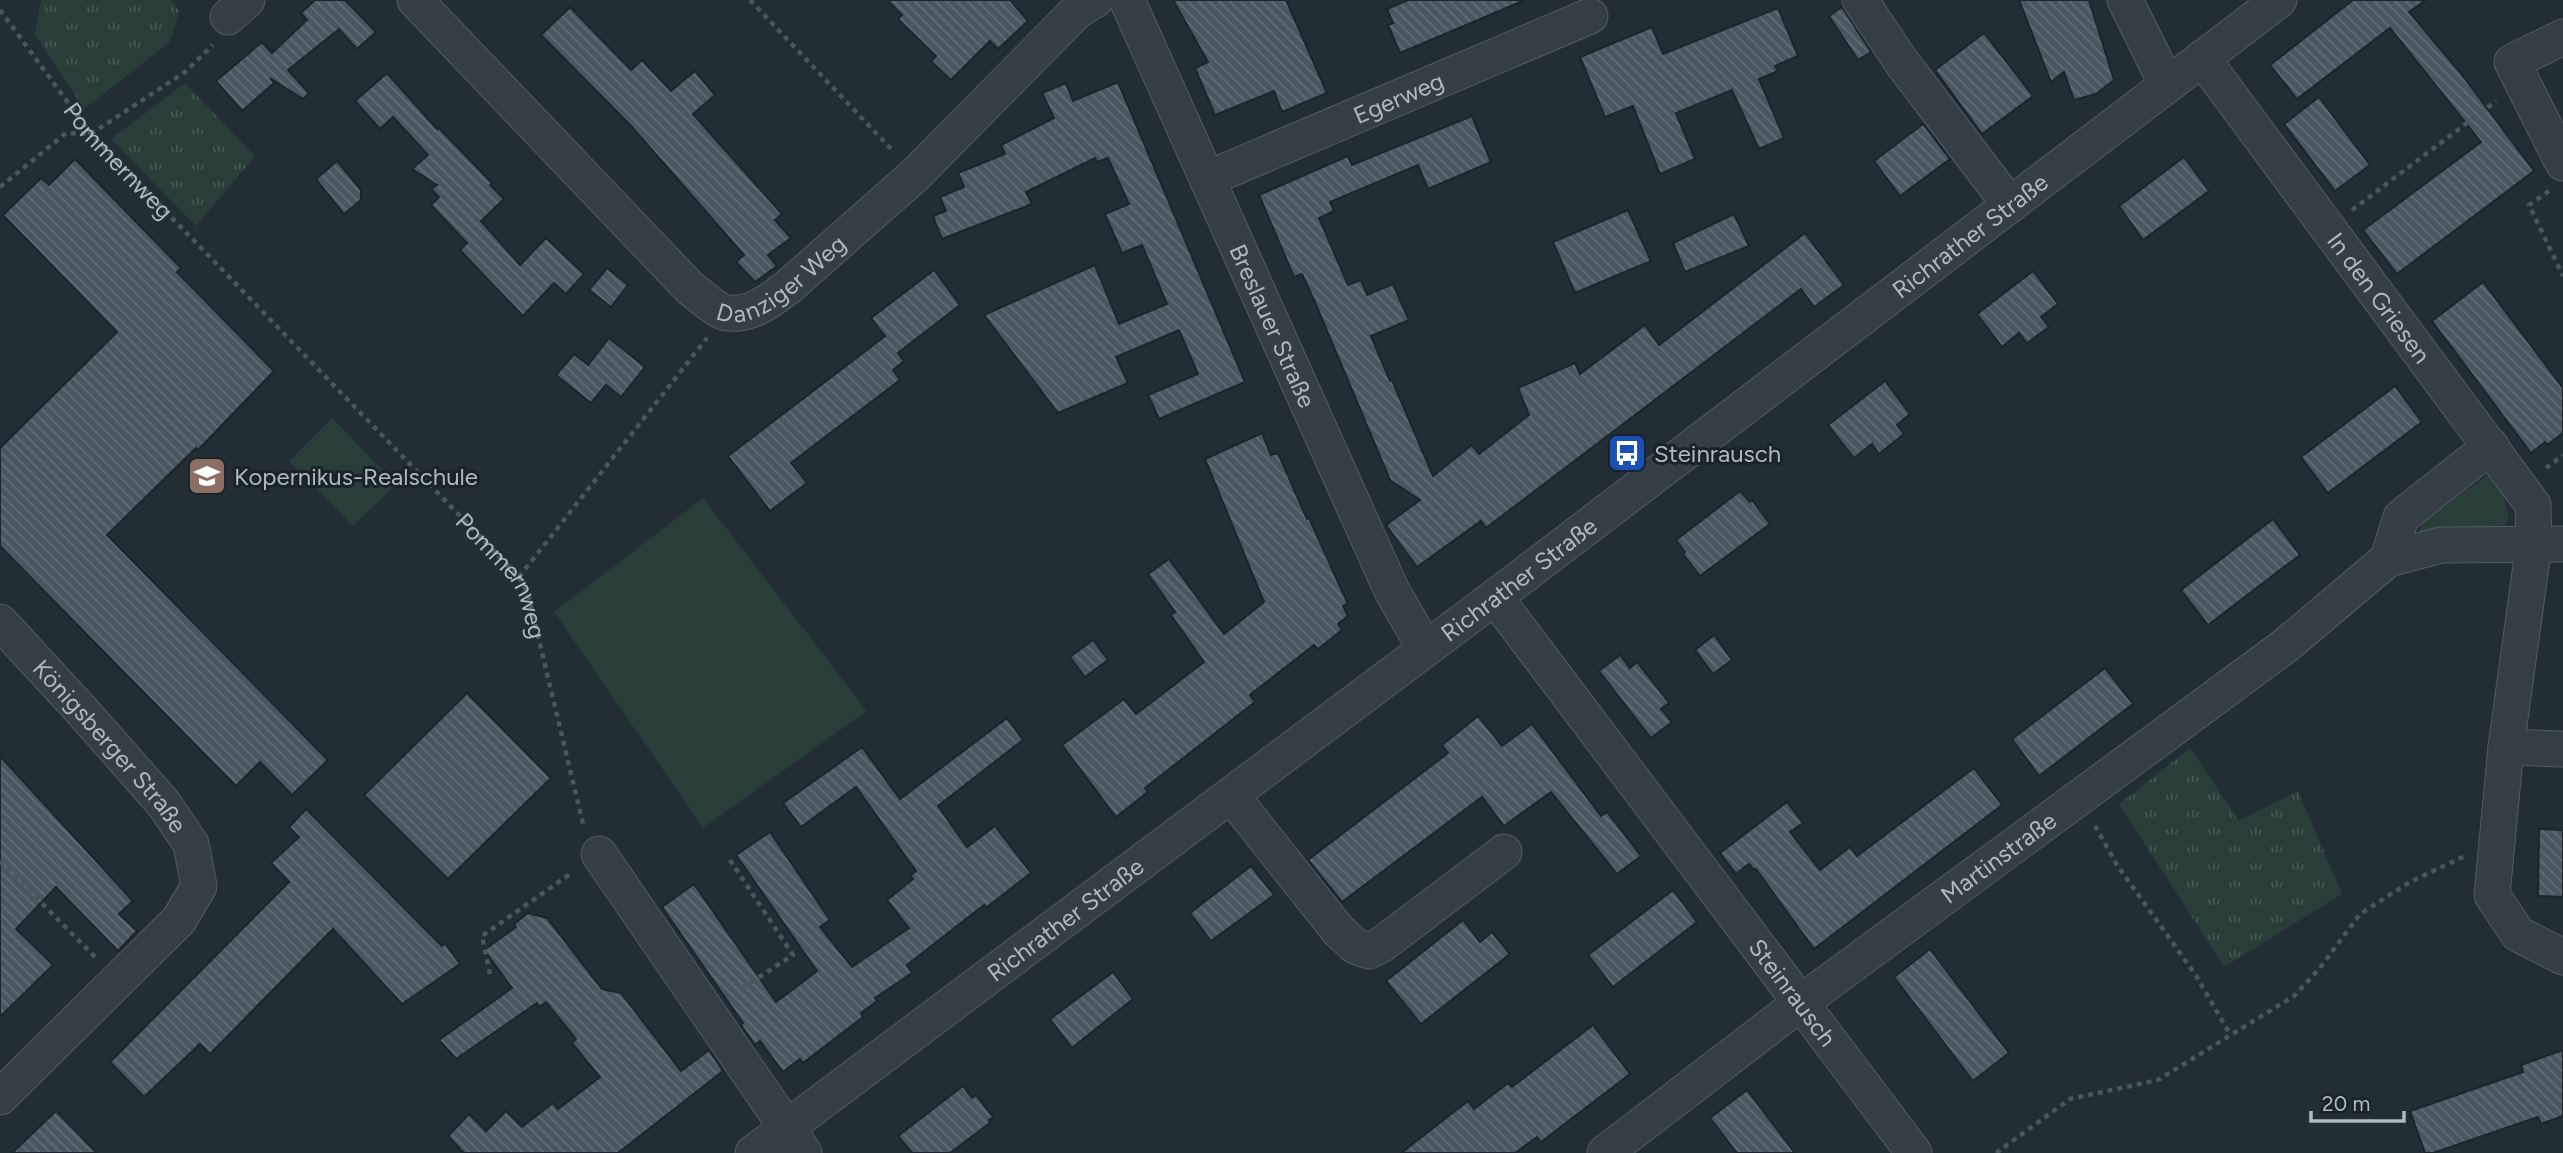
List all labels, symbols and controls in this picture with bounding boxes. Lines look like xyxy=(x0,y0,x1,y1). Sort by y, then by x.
street label: Egerweg xyxy=(1349,66,1448,130)
street label: Pommernweg xyxy=(58,96,180,225)
street label: Richrather Straße xyxy=(1886,167,2053,304)
street label: In den Griesen xyxy=(2322,227,2437,368)
street label: Danziger Weg xyxy=(713,229,851,329)
street label: Breslauer Straße xyxy=(1224,239,1322,412)
bus stop icon: Steinrausch xyxy=(1606,432,1648,474)
place label: Steinrausch xyxy=(1654,439,1781,468)
school or university icon: Kopernikus-Realschule xyxy=(186,455,228,497)
place label: Kopernikus-Realschule xyxy=(234,462,478,491)
street label: Pommernweg xyxy=(450,506,553,641)
street label: Richrather Straße xyxy=(1435,510,1602,647)
street label: Königsberger Straße xyxy=(27,653,193,838)
street label: Martinstraße xyxy=(1935,805,2062,909)
street label: Richrather Straße xyxy=(981,851,1149,987)
street label: Steinrausch xyxy=(1743,933,1843,1052)
scale bar xyxy=(2311,1080,2404,1124)
text: 20 m xyxy=(2322,1091,2370,1116)

